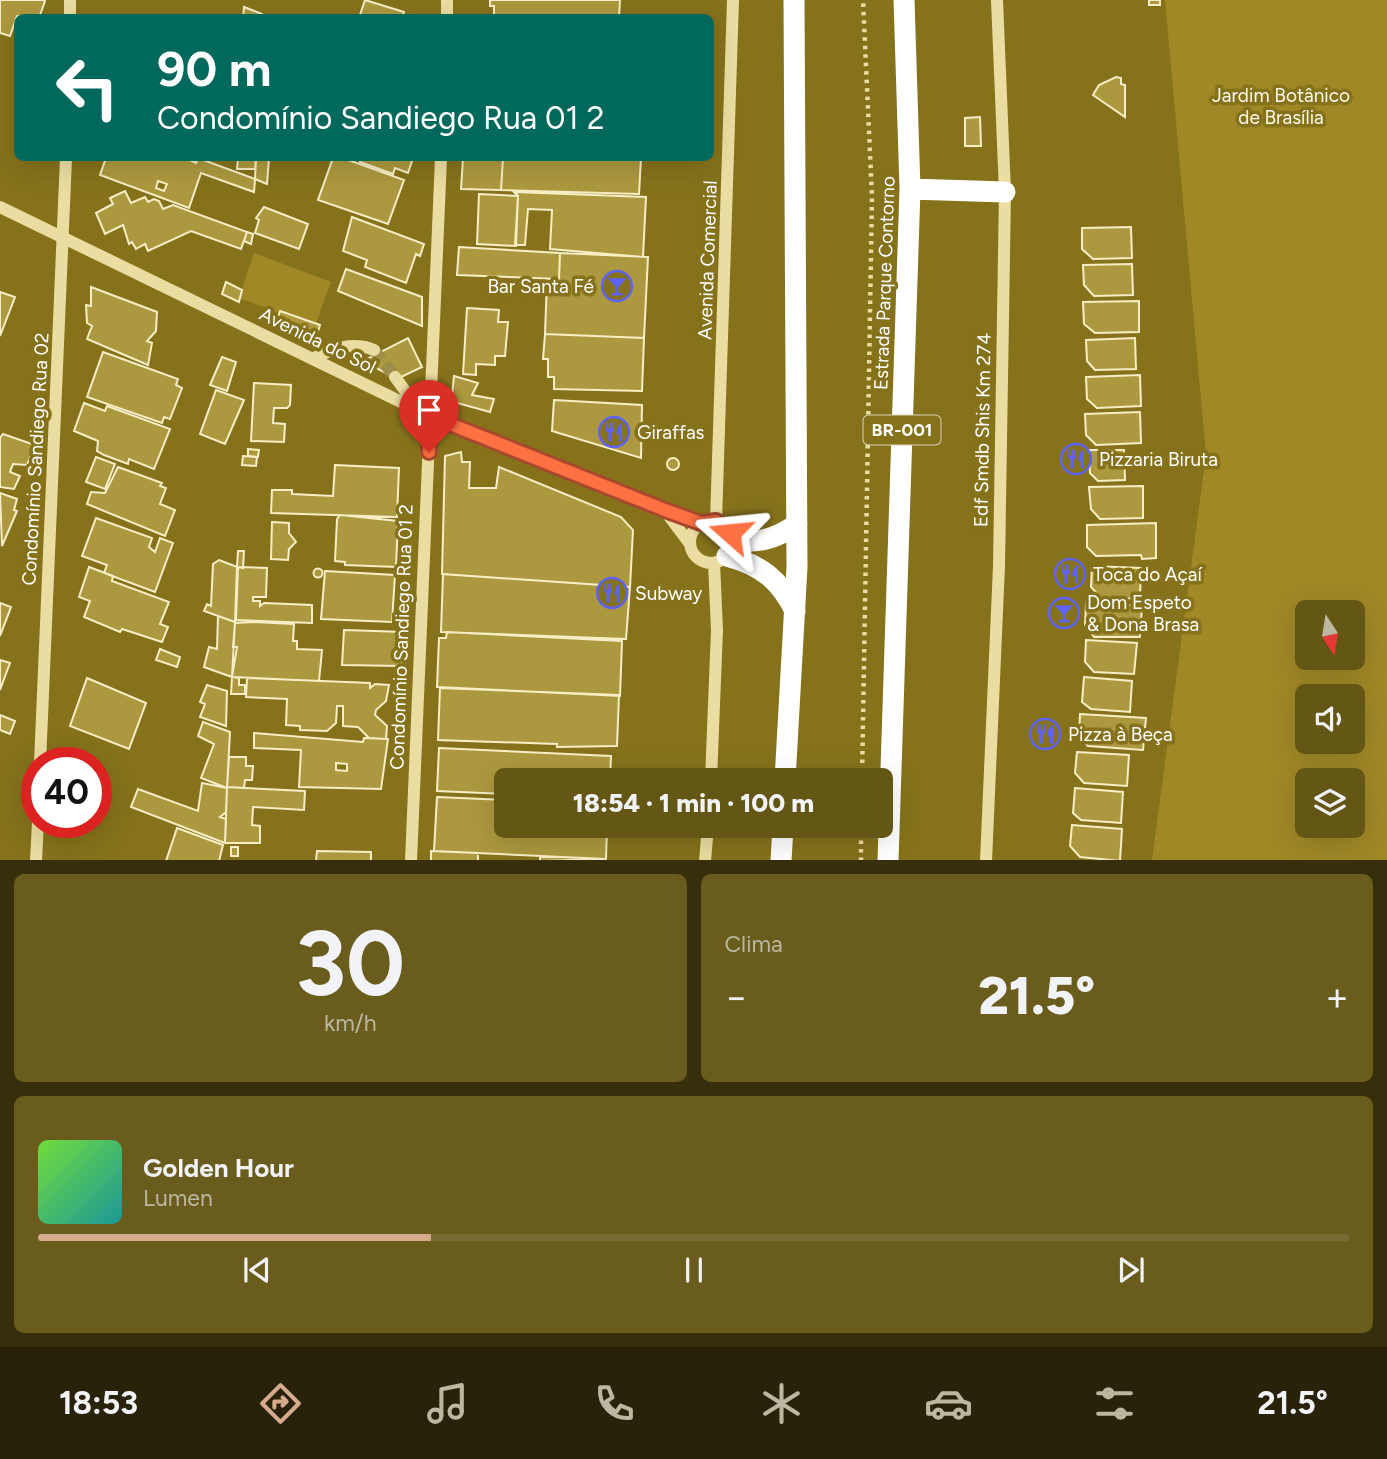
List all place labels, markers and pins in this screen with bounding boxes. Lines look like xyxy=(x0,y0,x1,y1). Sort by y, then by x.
bar icon: Bar Santa Fé xyxy=(600,269,634,303)
place label: Bar Santa Fé xyxy=(488,275,594,298)
pin xyxy=(399,380,459,452)
restaurant icon: Giraffas xyxy=(597,415,631,449)
place label: Giraffas xyxy=(637,421,705,444)
restaurant icon: Pizzaria Biruta xyxy=(1059,442,1093,476)
place label: Pizzaria Biruta xyxy=(1099,448,1218,471)
restaurant icon: Toca do Açaí xyxy=(1053,557,1087,591)
place label: Toca do Açaí xyxy=(1093,563,1204,586)
restaurant icon: Subway xyxy=(595,576,629,610)
place label: Subway xyxy=(635,582,702,605)
place label: Dom Espeto & Dona Brasa xyxy=(1087,591,1199,636)
bar icon: Dom Espeto & Dona Brasa xyxy=(1047,596,1081,630)
restaurant icon: Pizza à Beça xyxy=(1028,717,1062,751)
place label: Pizza à Beça xyxy=(1068,723,1173,746)

